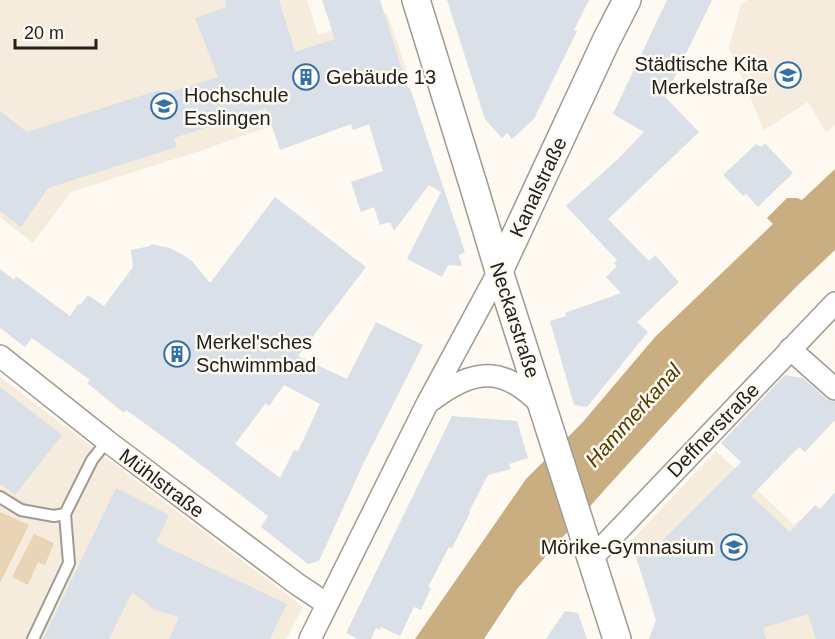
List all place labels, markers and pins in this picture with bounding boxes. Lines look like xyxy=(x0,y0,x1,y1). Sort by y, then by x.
place label: Städtische Kita Merkelstraße xyxy=(635,53,769,98)
school or university icon: Städtische Kita Merkelstraße xyxy=(773,60,803,90)
building icon: Gebäude 13 xyxy=(291,62,321,92)
place label: Gebäude 13 xyxy=(326,66,436,88)
place label: Hochschule Esslingen xyxy=(184,84,289,129)
school or university icon: Hochschule Esslingen xyxy=(149,91,179,121)
place label: Merkel'sches Schwimmbad xyxy=(196,331,316,376)
building icon: Merkel'sches Schwimmbad xyxy=(162,339,192,369)
school or university icon: Mörike-Gymnasium xyxy=(719,532,749,562)
place label: Mörike-Gymnasium xyxy=(541,536,714,558)

